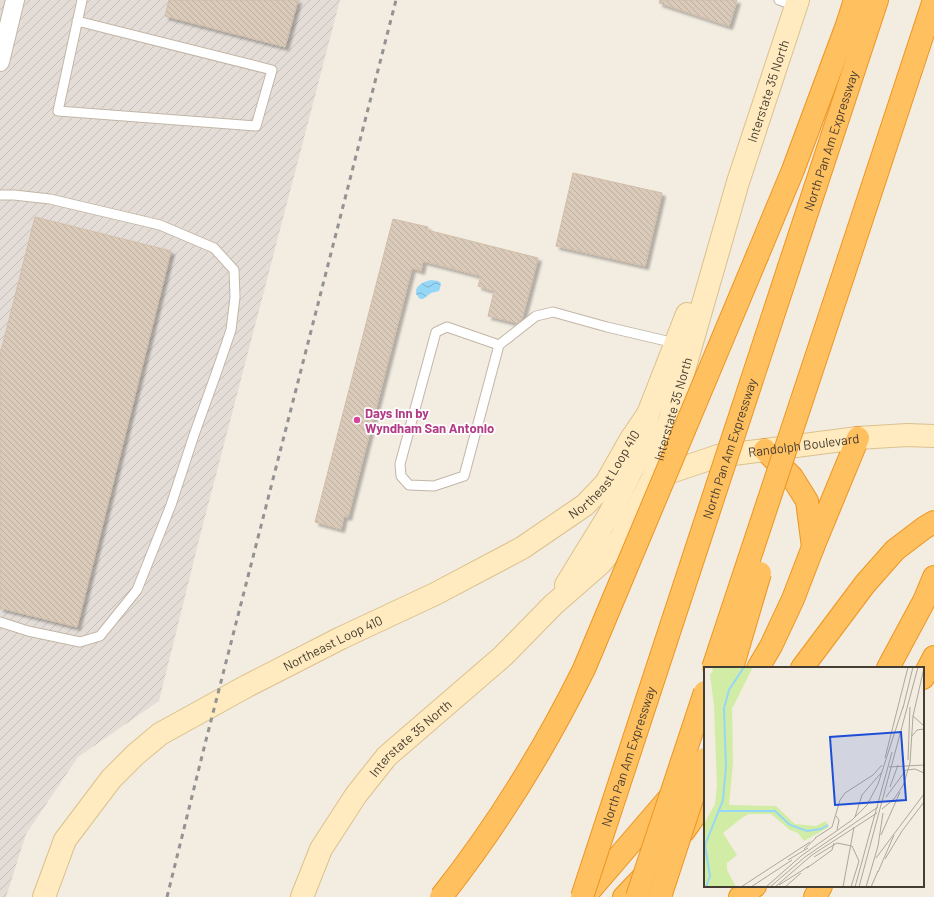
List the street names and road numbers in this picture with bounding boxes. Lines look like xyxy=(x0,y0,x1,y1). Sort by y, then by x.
street label: Interstate 35 North xyxy=(744,38,792,144)
street label: North Pan Am Expressway xyxy=(800,68,861,213)
street label: Interstate 35 North xyxy=(650,355,695,462)
street label: North Pan Am Expressway xyxy=(699,376,760,521)
street label: Northeast Loop 410 xyxy=(565,427,643,522)
street label: Randolph Boulevard xyxy=(747,430,860,460)
street label: Northeast Loop 410 xyxy=(280,612,385,674)
street label: North Pan Am Expressway xyxy=(598,684,659,829)
street label: Interstate 35 North xyxy=(366,696,455,780)

